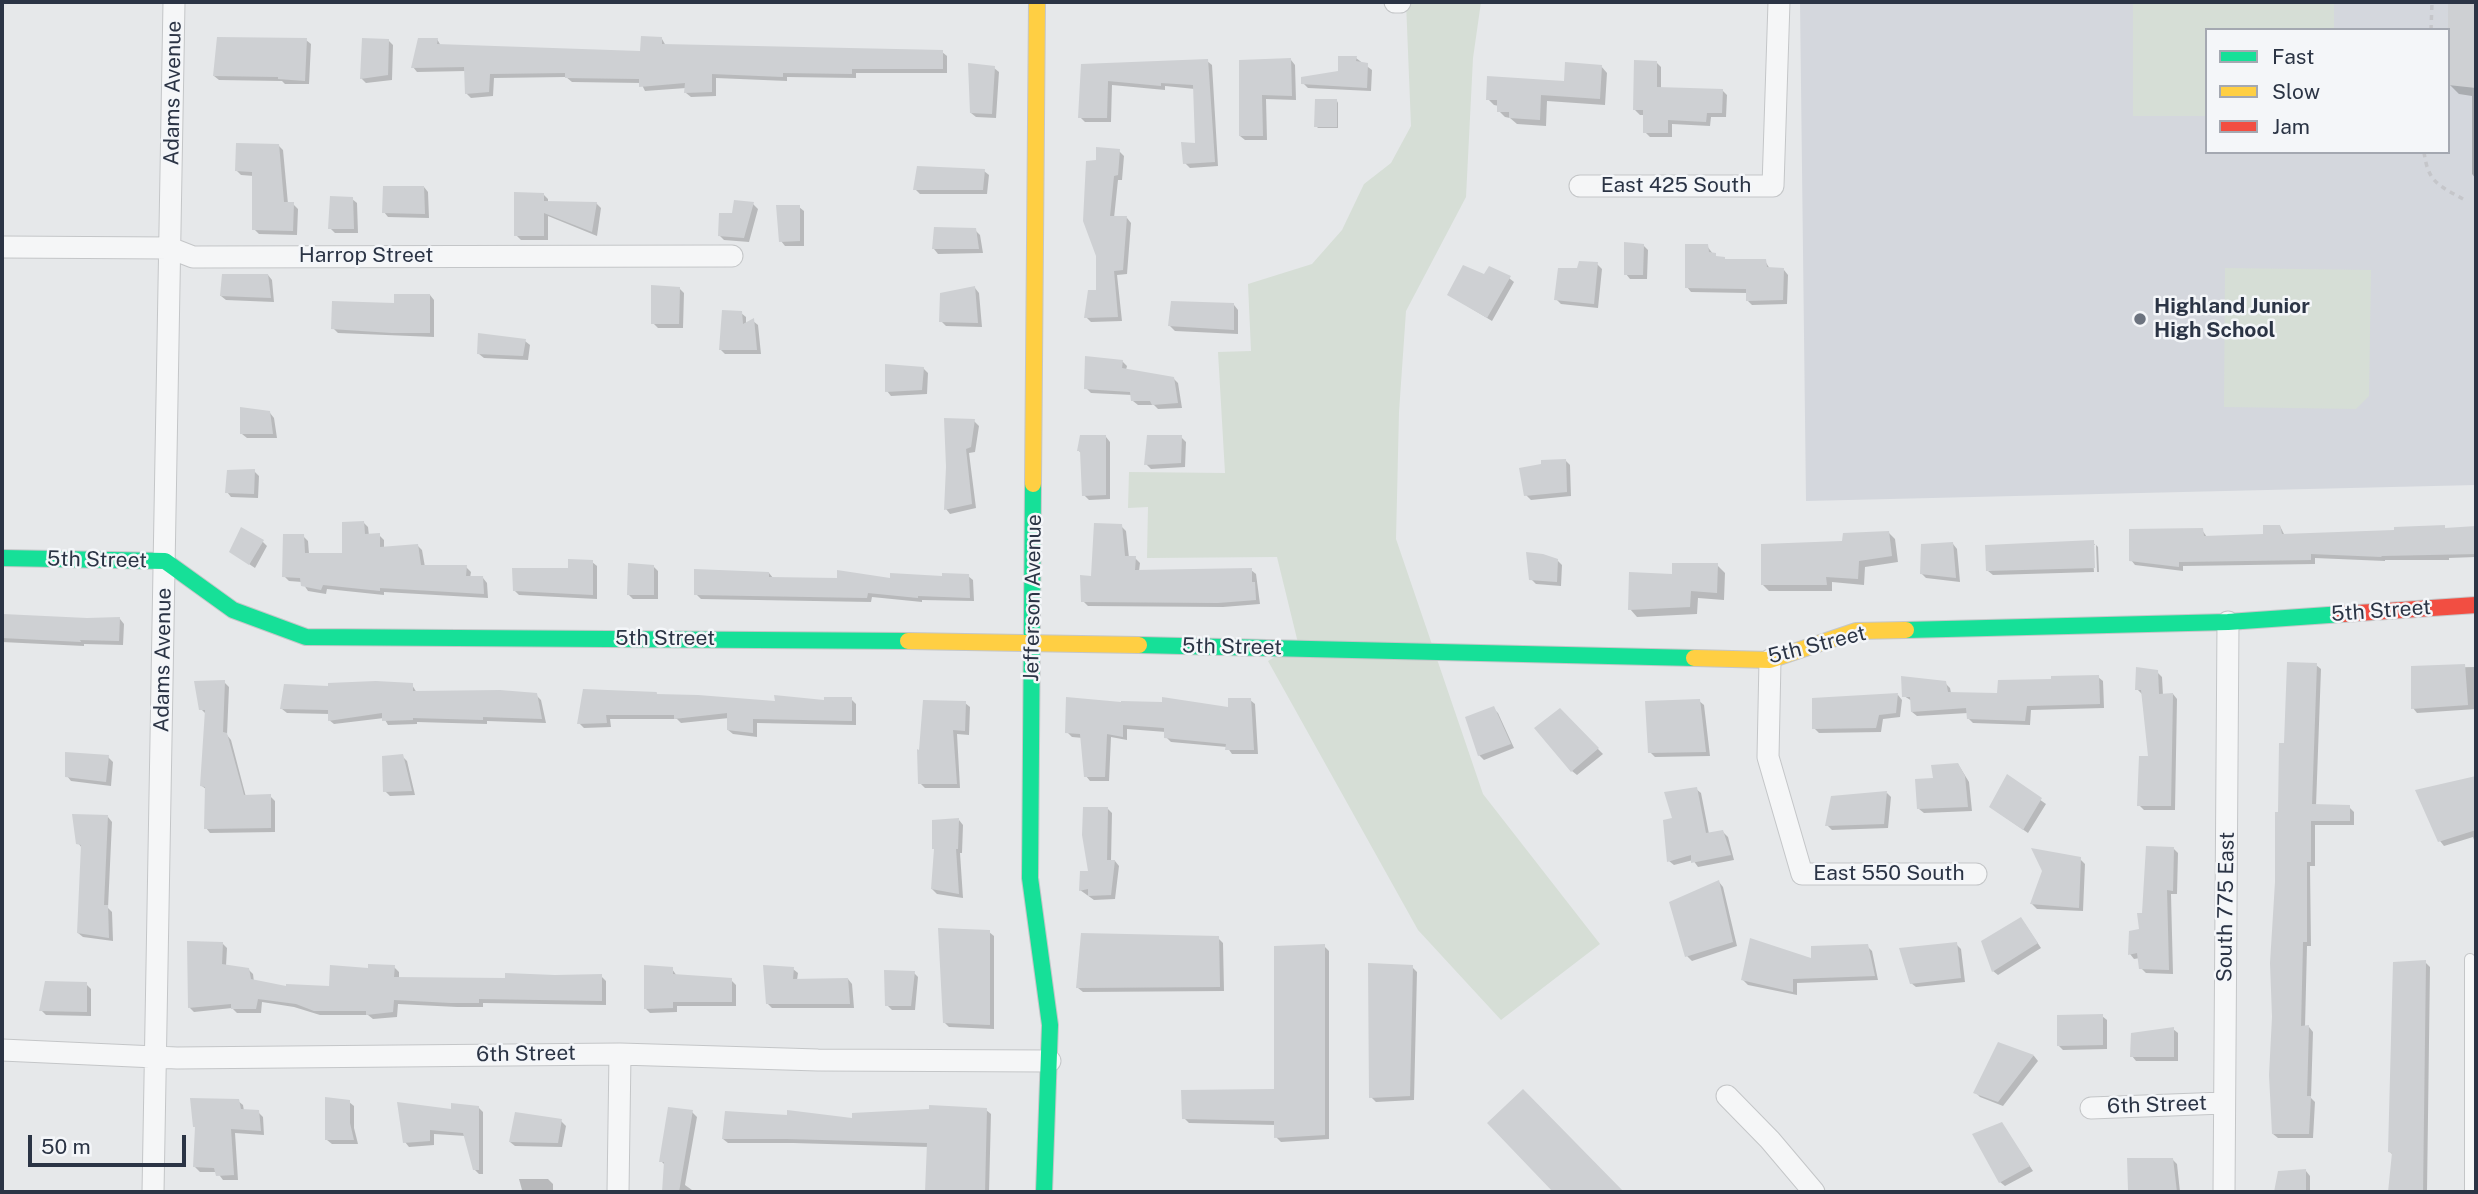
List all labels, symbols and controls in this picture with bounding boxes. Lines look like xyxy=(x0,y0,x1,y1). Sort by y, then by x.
street label: Adams Avenue xyxy=(159,20,187,166)
legend xyxy=(2205,28,2450,154)
text: Fast xyxy=(2272,44,2314,69)
text: Slow xyxy=(2272,79,2320,104)
text: Jam xyxy=(2272,114,2310,139)
street label: East 425 South xyxy=(1601,173,1751,199)
street label: Harrop Street xyxy=(299,243,433,269)
place label: Highland Junior High School xyxy=(2154,294,2310,344)
marker: Highland Junior High School xyxy=(2132,311,2148,327)
street label: Jefferson Avenue xyxy=(1019,514,1047,682)
street label: 5th Street xyxy=(47,547,147,573)
street label: Adams Avenue xyxy=(149,587,177,733)
street label: 5th Street xyxy=(2330,595,2432,627)
street label: 5th Street xyxy=(1765,621,1869,669)
street label: 5th Street xyxy=(615,626,715,652)
street label: 5th Street xyxy=(1182,634,1282,660)
street label: South 775 East xyxy=(2212,832,2240,982)
street label: East 550 South xyxy=(1813,861,1965,887)
street label: 6th Street xyxy=(476,1041,576,1067)
street label: 6th Street xyxy=(2107,1091,2207,1119)
scale bar xyxy=(32,1120,189,1164)
text: 50 m xyxy=(41,1134,91,1159)

